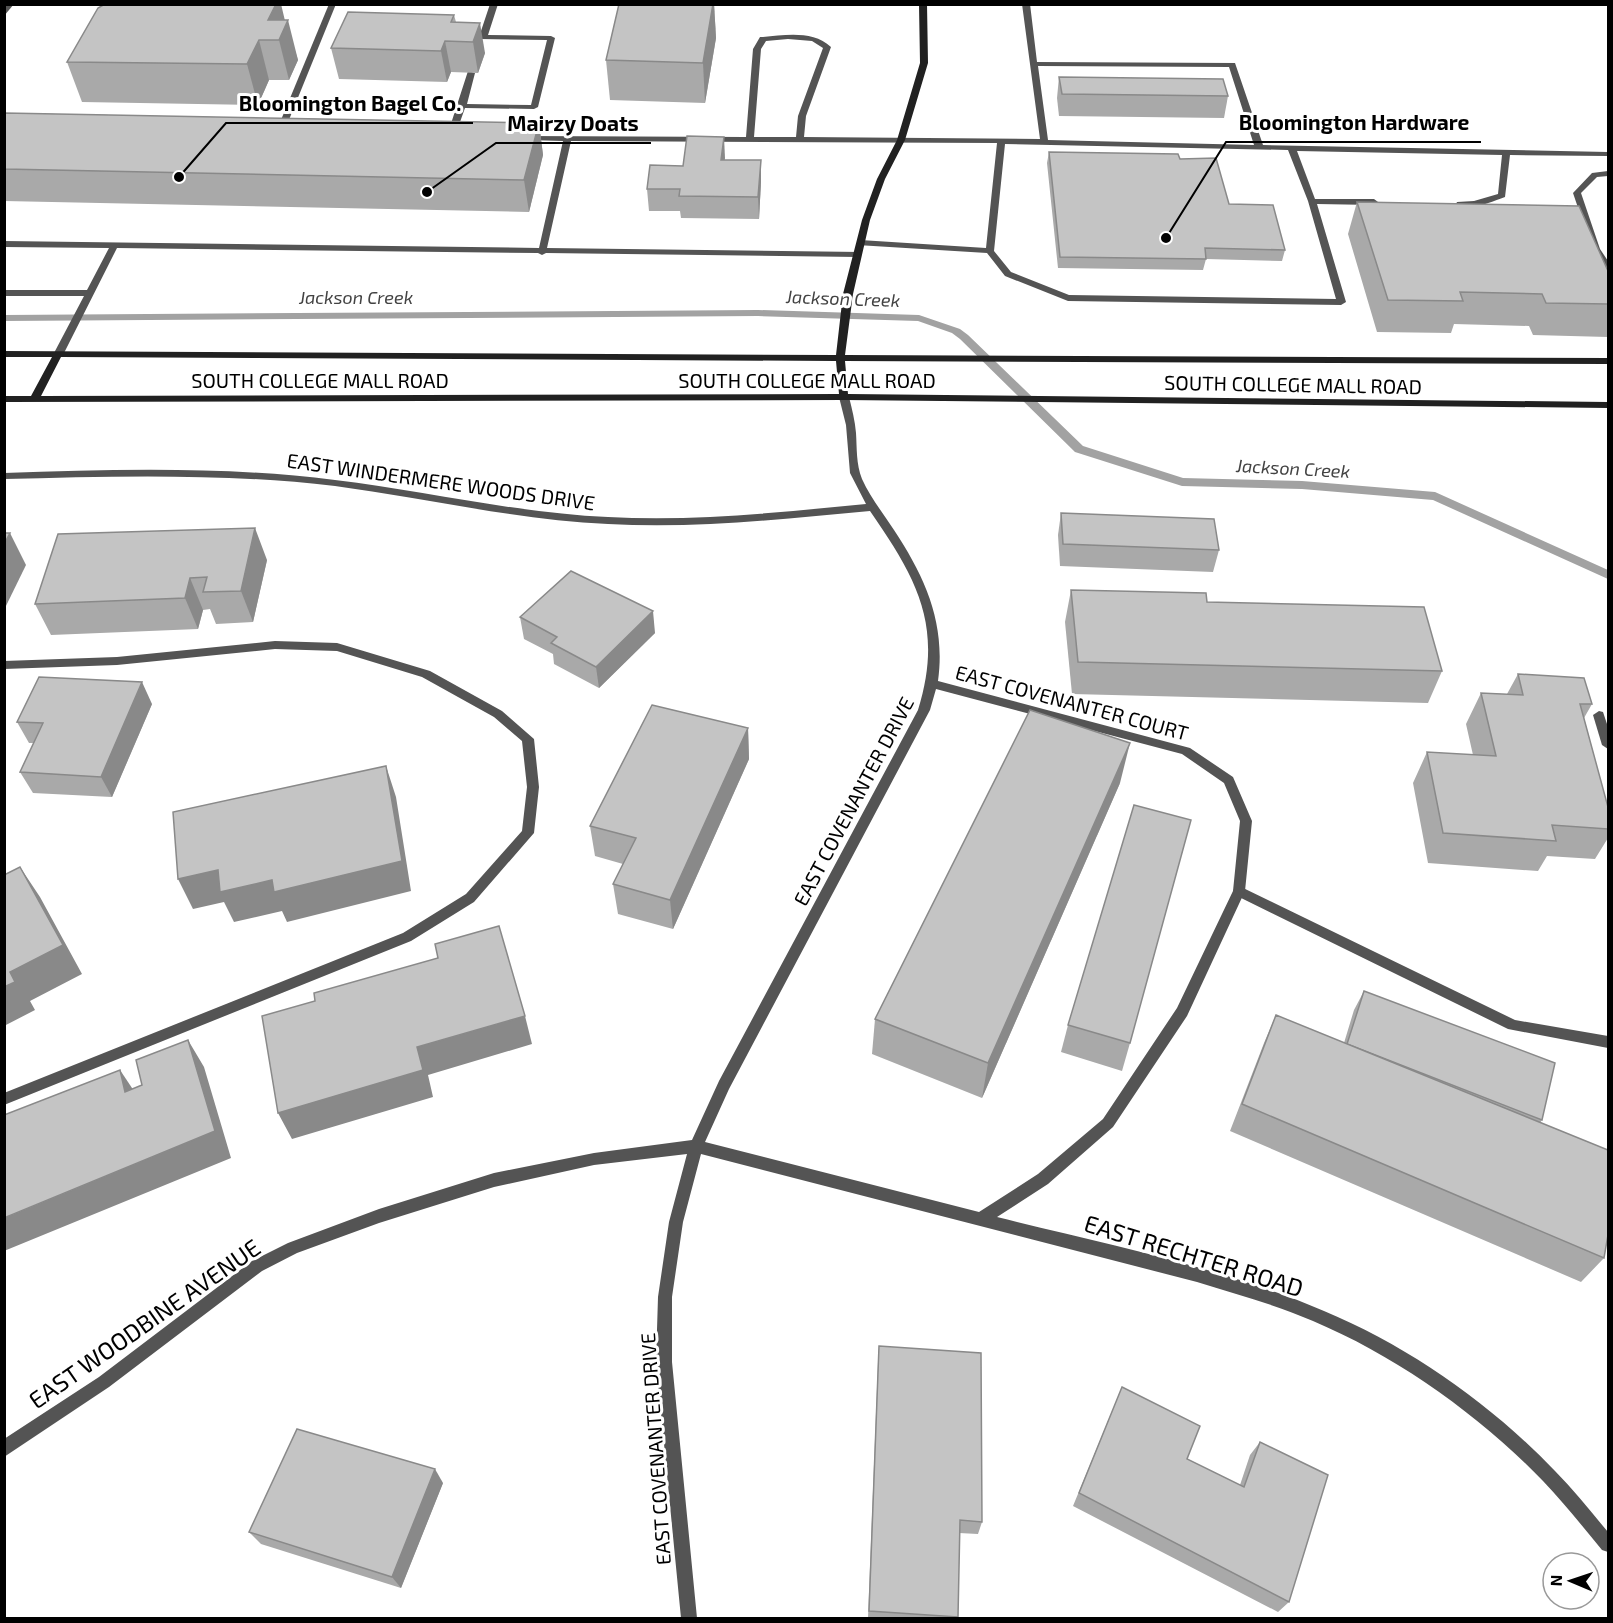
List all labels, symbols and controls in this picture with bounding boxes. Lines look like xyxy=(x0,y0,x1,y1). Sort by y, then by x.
callout: Bloomington Bagel Co. xyxy=(226,84,473,123)
text: Bloomington Bagel Co. xyxy=(239,90,461,115)
callout: Bloomington Hardware xyxy=(1226,103,1481,142)
callout: Mairzy Doats xyxy=(496,104,651,143)
text: Bloomington Hardware xyxy=(1239,109,1469,134)
text: Mairzy Doats xyxy=(507,110,639,136)
water label: Jackson Creek xyxy=(785,285,900,311)
water label: Jackson Creek xyxy=(298,286,413,308)
street label: SOUTH COLLEGE MALL ROAD xyxy=(191,368,449,392)
street label: SOUTH COLLEGE MALL ROAD xyxy=(678,368,936,392)
street label: SOUTH COLLEGE MALL ROAD xyxy=(1164,370,1422,398)
street label: EAST WINDERMERE WOODS DRIVE xyxy=(285,447,597,515)
water label: Jackson Creek xyxy=(1234,454,1351,482)
street label: EAST COVENANTER COURT xyxy=(953,659,1191,745)
street label: EAST COVENANTER DRIVE xyxy=(788,693,918,909)
street label: EAST RECHTER ROAD xyxy=(1081,1208,1307,1302)
street label: EAST WOODBINE AVENUE xyxy=(23,1232,265,1414)
street label: EAST COVENANTER DRIVE xyxy=(635,1332,675,1566)
north arrow xyxy=(1541,1551,1601,1611)
text: N xyxy=(1546,1574,1565,1587)

